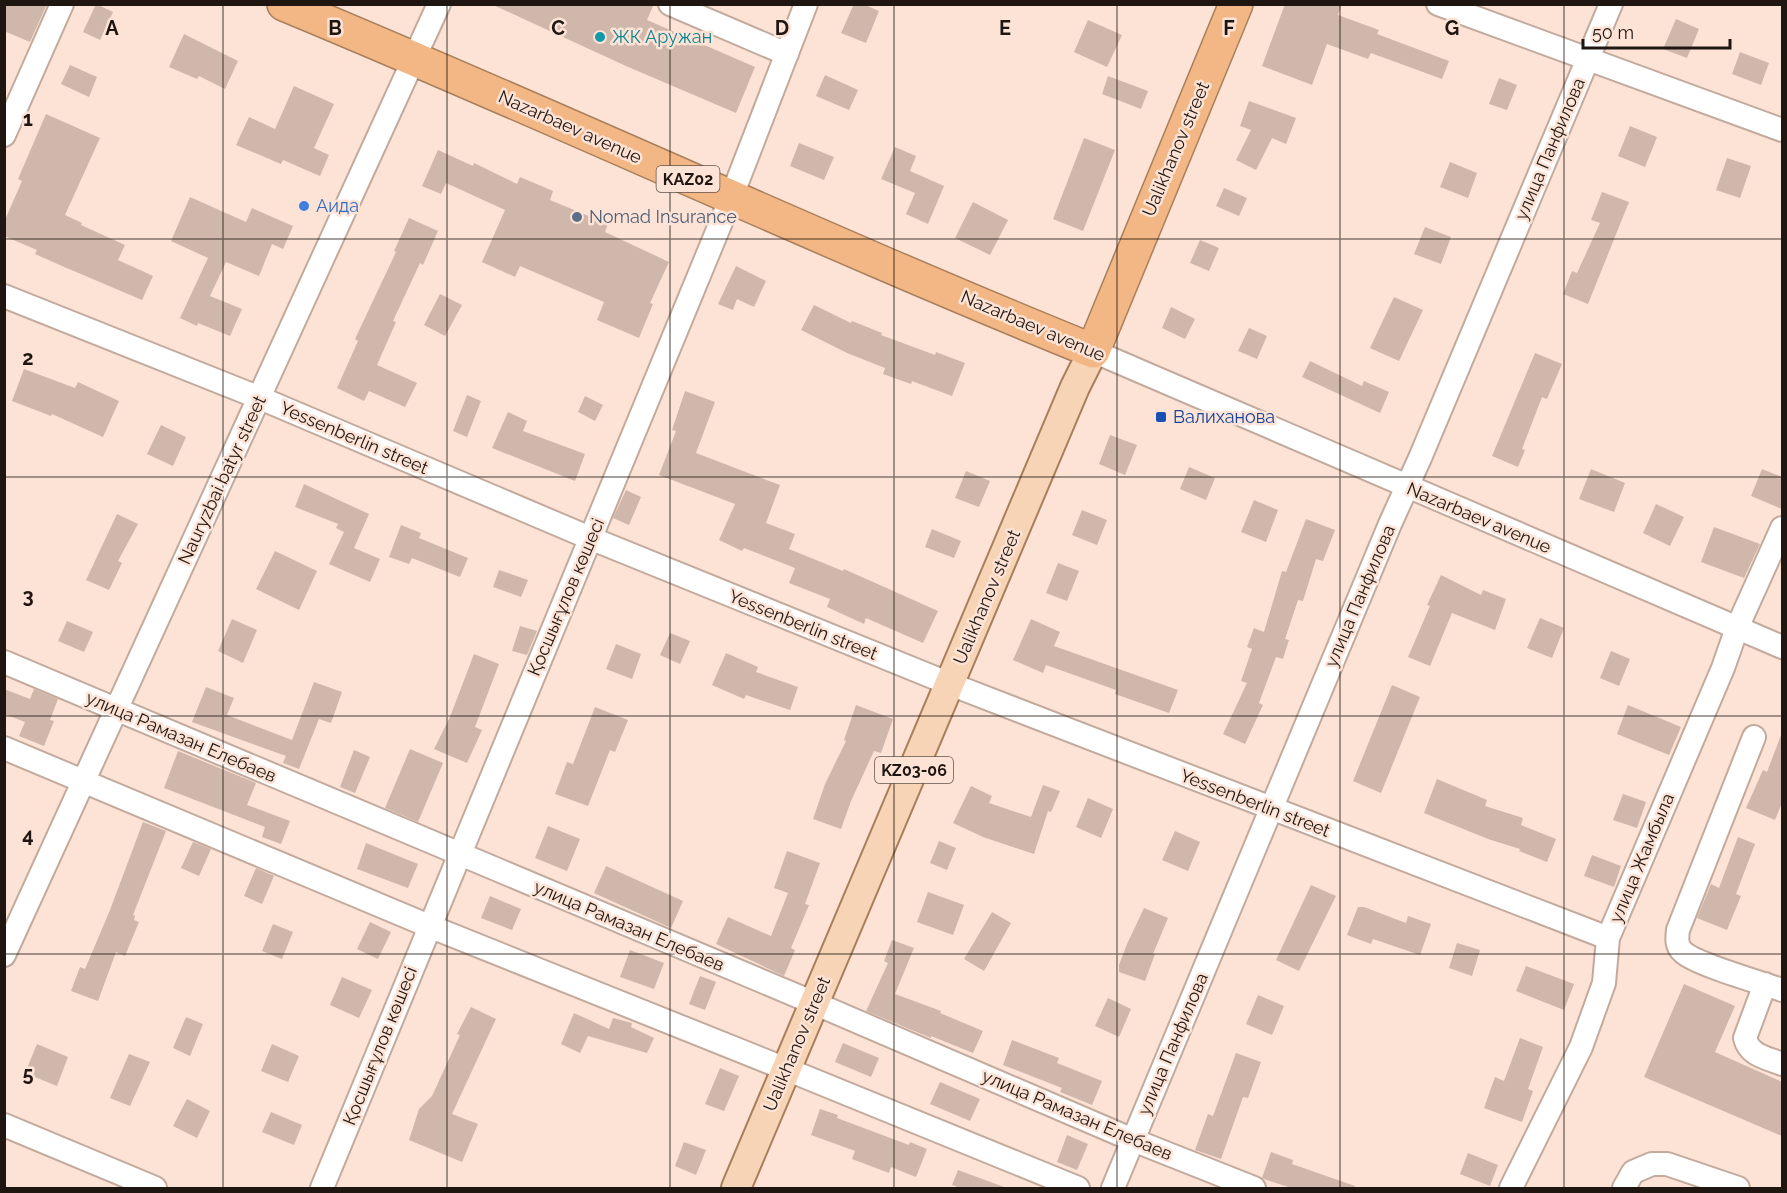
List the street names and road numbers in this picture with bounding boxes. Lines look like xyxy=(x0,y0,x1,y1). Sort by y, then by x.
street label: улица Панфилова xyxy=(1510,75,1589,223)
street label: Ualikhanov street xyxy=(1138,78,1213,219)
street label: Nazarbaev avenue xyxy=(495,86,646,168)
road number: KАZ02 xyxy=(656,166,720,192)
street label: Nazarbaev avenue xyxy=(958,286,1109,366)
street label: Nauryzbai batyr street xyxy=(173,392,270,567)
street label: Yessenberlin street xyxy=(277,397,431,478)
street label: Nazarbaev avenue xyxy=(1404,478,1555,558)
street label: Қосшығұлов көшесі xyxy=(523,515,608,679)
street label: улица Панфилова xyxy=(1320,522,1399,670)
street label: Ualikhanov street xyxy=(949,526,1024,667)
street label: Yessenberlin street xyxy=(726,585,881,664)
street label: улица Рамазан Елебаев xyxy=(83,687,280,786)
road number: KZ03-06 xyxy=(875,757,953,783)
street label: Yessenberlin street xyxy=(1177,764,1333,841)
street label: улица Жамбыла xyxy=(1605,790,1678,926)
street label: улица Рамазан Елебаев xyxy=(531,876,728,975)
street label: Қосшығұлов көшесі xyxy=(338,964,421,1128)
street label: улица Панфилова xyxy=(1133,970,1212,1118)
street label: Ualikhanov street xyxy=(759,973,834,1114)
street label: улица Рамазан Елебаев xyxy=(979,1065,1176,1164)

